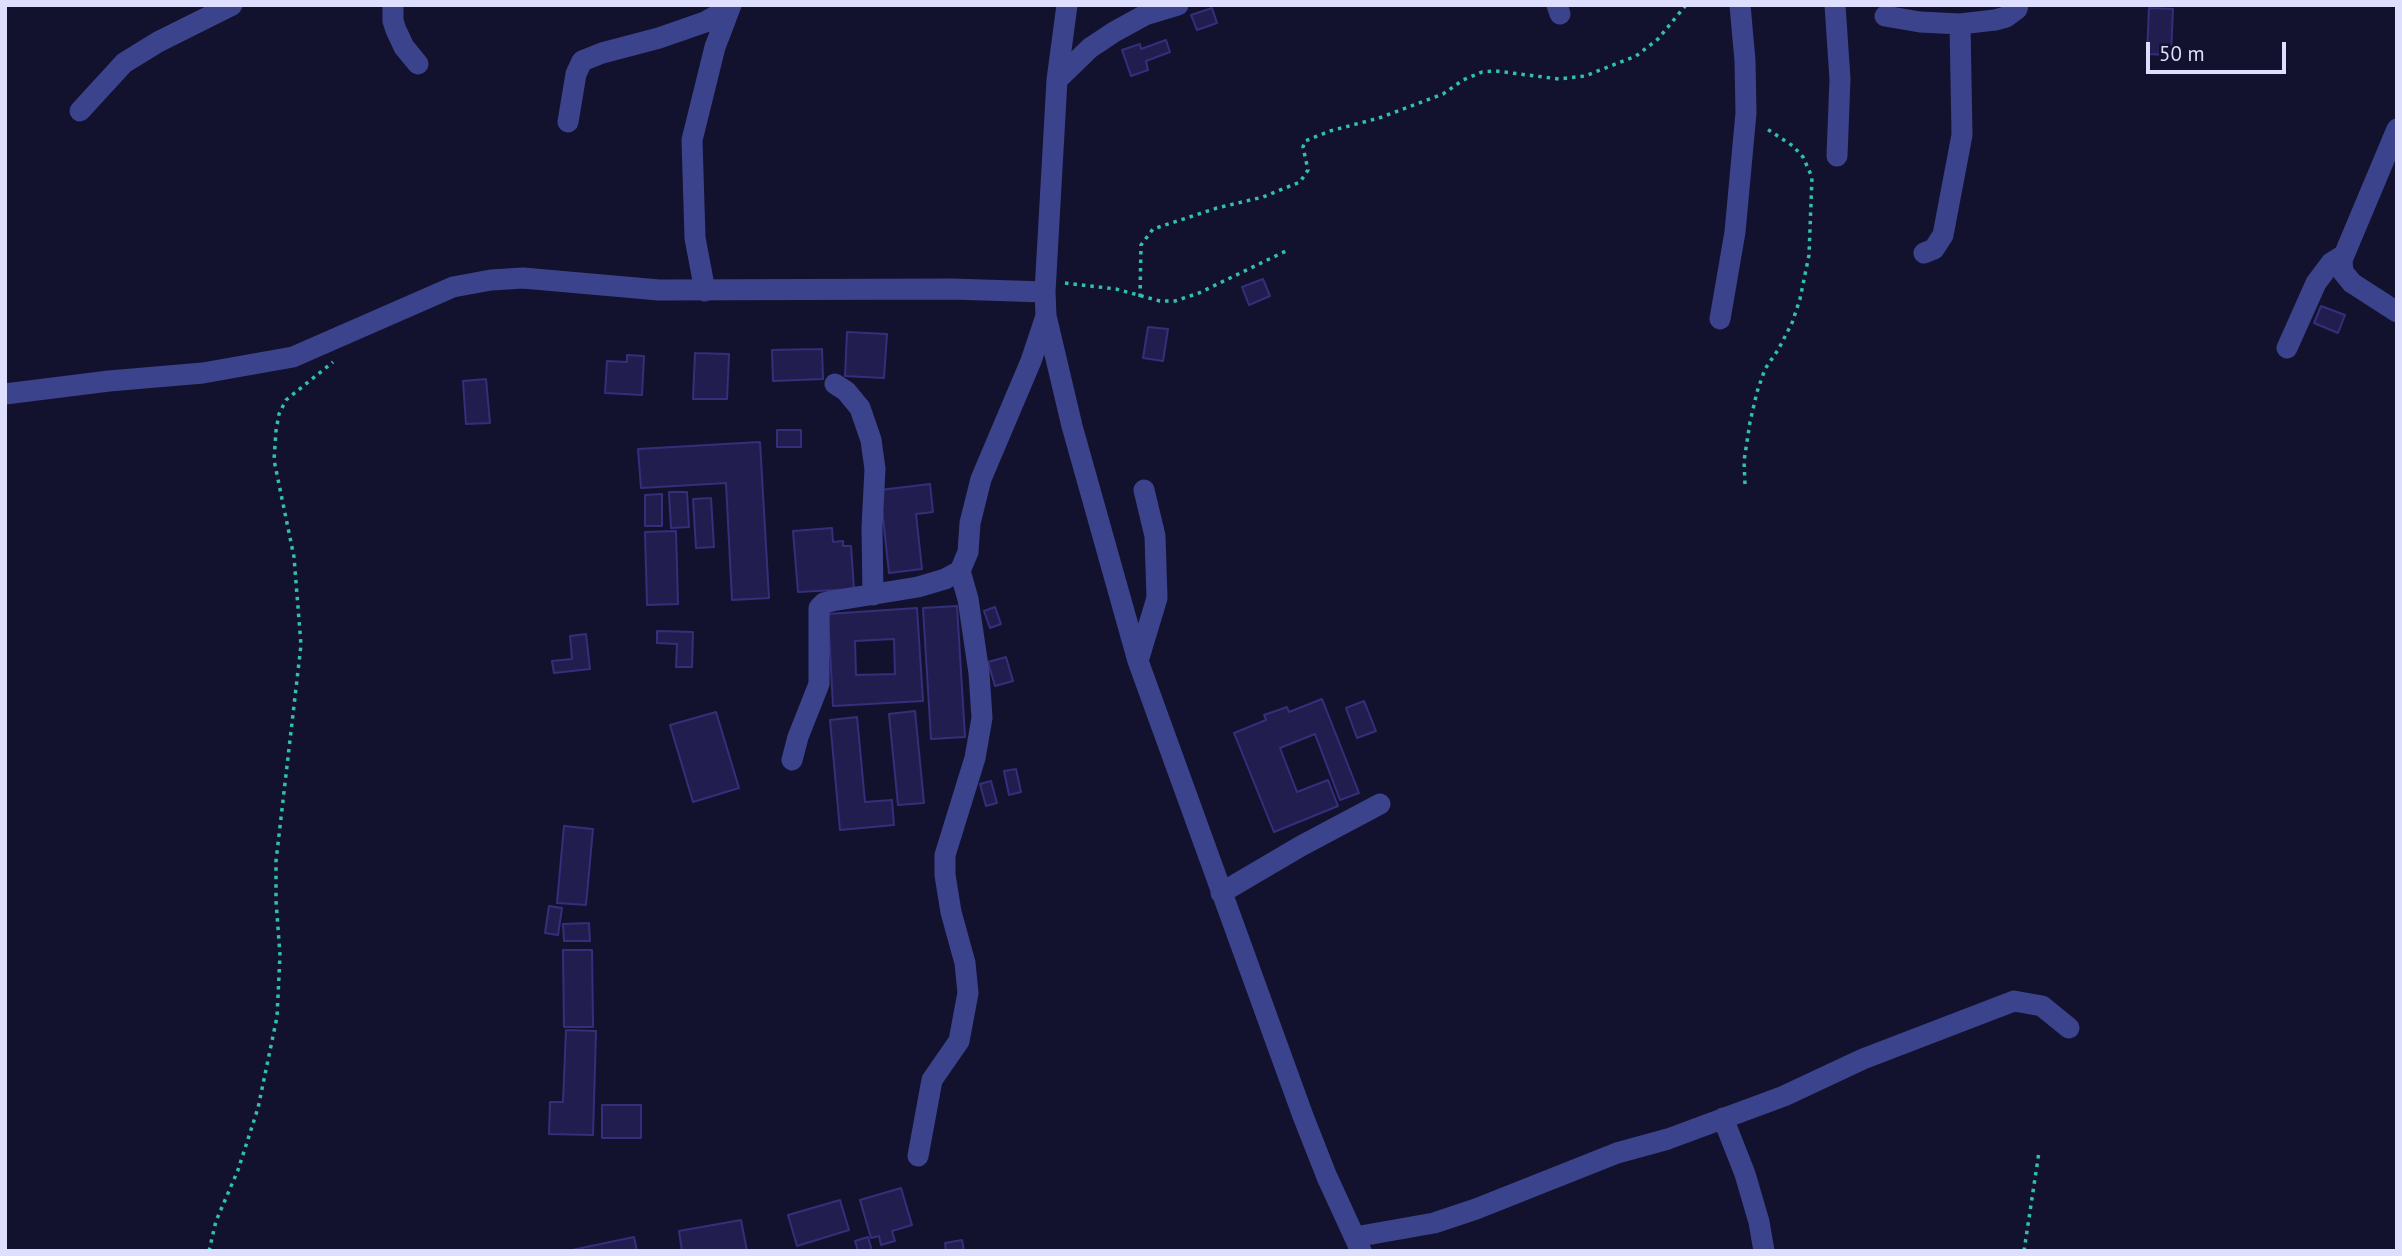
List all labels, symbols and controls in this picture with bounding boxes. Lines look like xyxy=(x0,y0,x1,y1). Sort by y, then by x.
scale bar xyxy=(2150,28,2290,72)
text: 50 m xyxy=(2159,40,2205,67)

